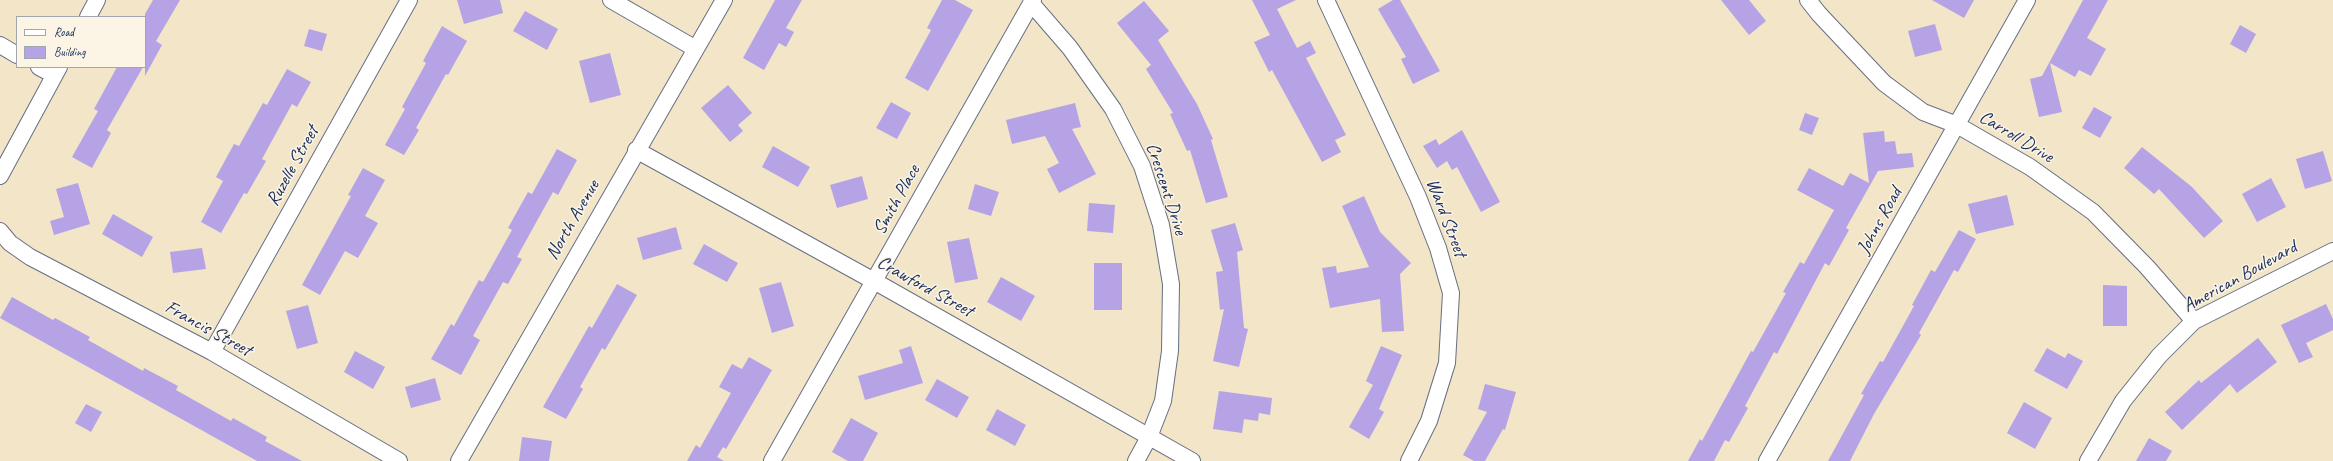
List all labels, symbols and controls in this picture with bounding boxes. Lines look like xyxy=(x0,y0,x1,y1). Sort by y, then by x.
legend xyxy=(16,16,146,68)
text: Road xyxy=(54,24,74,40)
text: Building xyxy=(54,44,86,60)
street label: Carroll Drive xyxy=(1975,106,2057,168)
street label: Ruzelle Street xyxy=(262,122,324,210)
street label: Crescent Drive xyxy=(1140,140,1192,238)
street label: Smith Place xyxy=(869,161,925,239)
street label: North Avenue xyxy=(541,176,605,264)
street label: Ward Street xyxy=(1421,176,1471,260)
street label: Johns Road xyxy=(1852,184,1908,258)
street label: American Boulevard xyxy=(2179,236,2301,318)
street label: Crawford Street xyxy=(873,251,977,323)
street label: Francis Street xyxy=(161,296,255,362)

